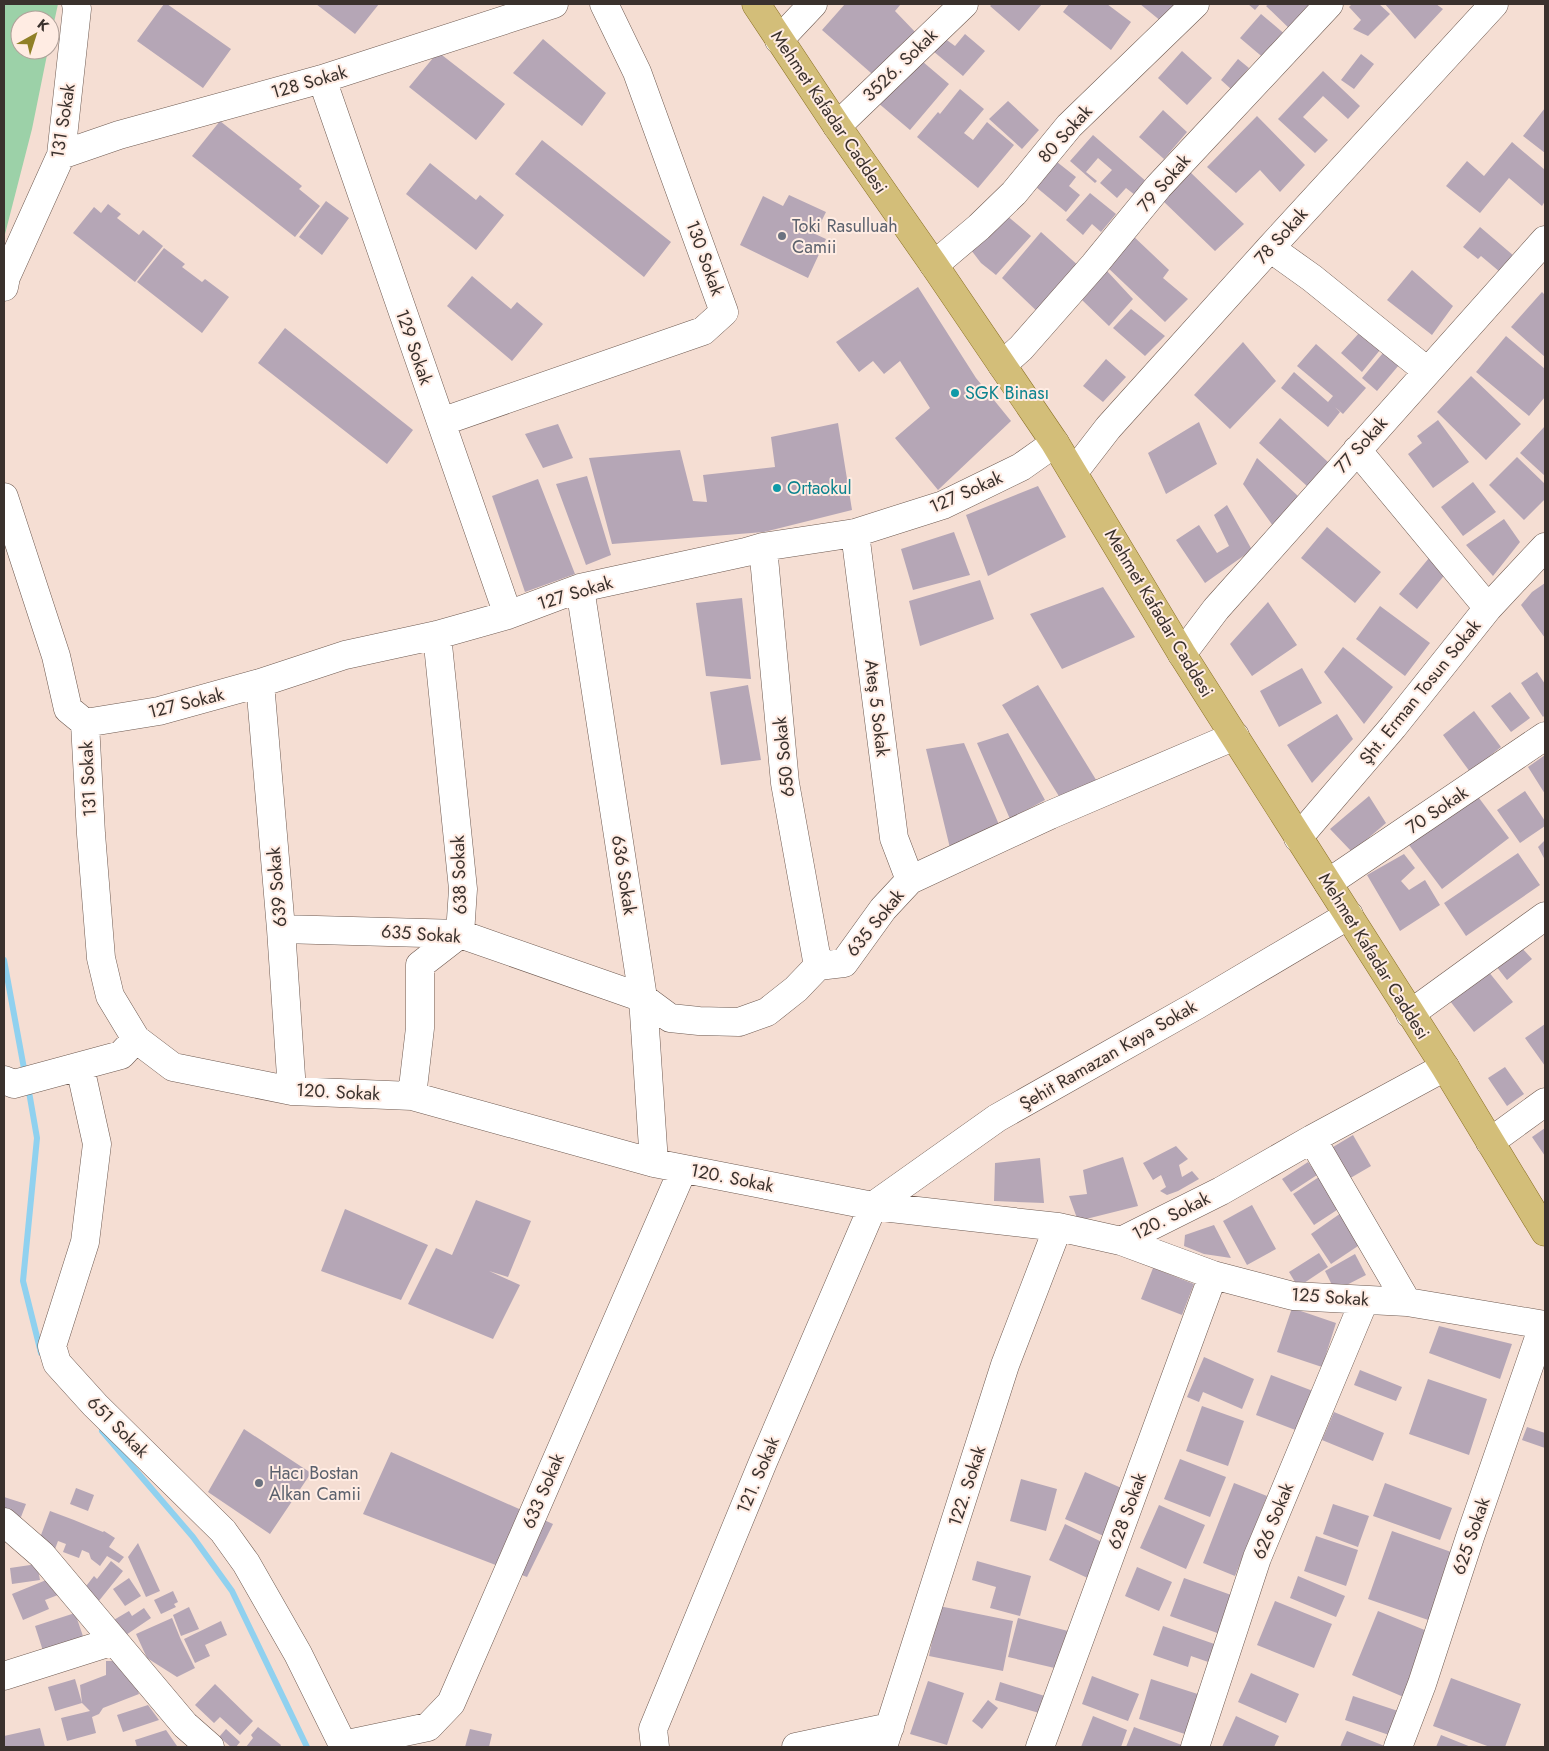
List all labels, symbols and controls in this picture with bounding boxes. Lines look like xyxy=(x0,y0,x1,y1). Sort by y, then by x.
north arrow xyxy=(10,10,60,60)
text: K xyxy=(33,14,53,36)
street label: 3526. Sokak xyxy=(857,22,943,108)
street label: Mehmet Kafadar Caddesi xyxy=(764,25,894,199)
street label: 128 Sokak xyxy=(268,59,350,105)
street label: 131 Sokak xyxy=(44,82,82,160)
street label: 80 Sokak xyxy=(1032,99,1098,169)
street label: 79 Sokak xyxy=(1131,148,1197,218)
street label: 78 Sokak xyxy=(1248,202,1314,270)
place label: Toki Rasulluah Camii xyxy=(792,213,898,260)
street label: 130 Sokak xyxy=(679,217,731,299)
marker: Toki Rasulluah Camii xyxy=(776,230,788,242)
street label: 129 Sokak xyxy=(389,306,439,388)
place label: SGK Binası xyxy=(965,380,1049,406)
marker: SGK Binası xyxy=(949,387,961,399)
street label: 77 Sokak xyxy=(1328,411,1394,479)
street label: 127 Sokak xyxy=(925,464,1007,520)
place label: Ortaokul xyxy=(787,475,852,501)
marker: Ortaokul xyxy=(771,482,783,494)
street label: Mehmet Kafadar Caddesi xyxy=(1098,524,1220,702)
street label: 127 Sokak xyxy=(534,569,616,617)
street label: Şht. Erman Tosun Sokak xyxy=(1353,614,1487,770)
street label: Ateş 5 Sokak xyxy=(858,658,896,758)
street label: 127 Sokak xyxy=(145,681,227,725)
street label: 650 Sokak xyxy=(767,715,801,799)
street label: 131 Sokak xyxy=(73,740,103,817)
street label: 70 Sokak xyxy=(1401,780,1473,840)
street label: 636 Sokak xyxy=(605,833,643,917)
street label: 638 Sokak xyxy=(445,835,473,915)
street label: 639 Sokak xyxy=(261,846,293,928)
street label: Mehmet Kafadar Caddesi xyxy=(1312,868,1436,1044)
street label: 635 Sokak xyxy=(840,884,910,962)
street label: 635 Sokak xyxy=(380,918,462,950)
street label: Şehit Ramazan Kaya Sokak xyxy=(1014,993,1202,1117)
street label: 120. Sokak xyxy=(295,1077,381,1107)
street label: 120. Sokak xyxy=(688,1157,776,1199)
street label: 120. Sokak xyxy=(1128,1185,1214,1247)
street label: 125 Sokak xyxy=(1290,1281,1370,1313)
street label: 651 Sokak xyxy=(81,1390,155,1464)
street label: 121. Sokak xyxy=(730,1432,786,1518)
street label: 122. Sokak xyxy=(942,1442,992,1530)
street label: 633 Sokak xyxy=(515,1449,571,1533)
place label: Hacı Bostan Alkan Camii xyxy=(269,1460,361,1507)
street label: 628 Sokak xyxy=(1101,1469,1153,1553)
marker: Hacı Bostan Alkan Camii xyxy=(253,1477,265,1489)
street label: 626 Sokak xyxy=(1246,1479,1300,1563)
street label: 625 Sokak xyxy=(1446,1494,1496,1578)

